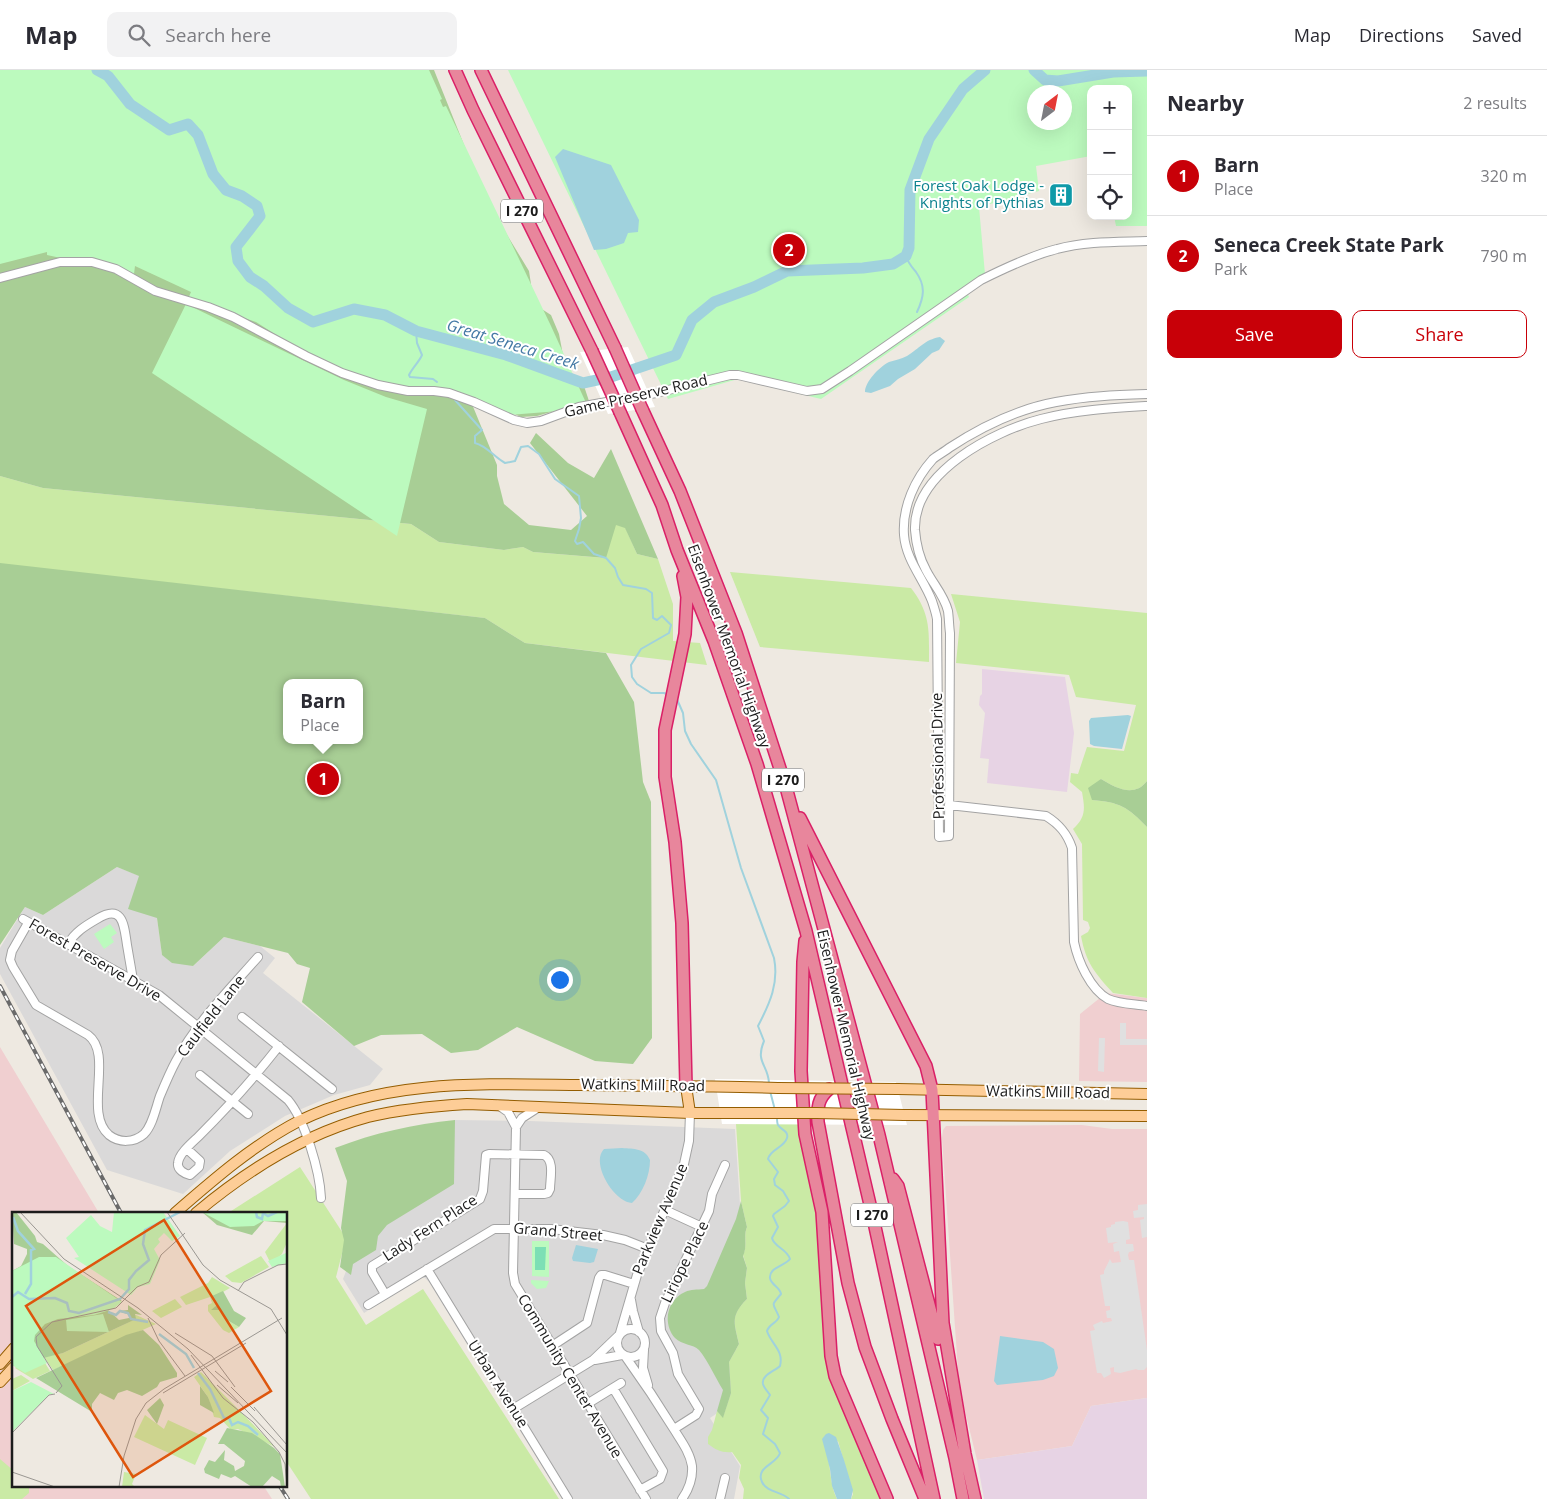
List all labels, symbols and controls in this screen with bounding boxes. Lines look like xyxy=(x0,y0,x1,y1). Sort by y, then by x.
search box xyxy=(107,12,457,57)
text: Map xyxy=(25,18,77,51)
icon: search xyxy=(125,21,153,49)
text: Search here xyxy=(165,22,271,48)
text: Map xyxy=(1294,23,1331,47)
text: Directions xyxy=(1359,23,1444,47)
text: Saved xyxy=(1472,23,1522,47)
north arrow xyxy=(1027,85,1072,130)
map controls xyxy=(1087,85,1132,220)
button: + xyxy=(1087,85,1132,130)
text: Nearby xyxy=(1167,89,1244,117)
text: 2 results xyxy=(1463,92,1527,114)
button: − xyxy=(1087,130,1132,175)
text: Barn xyxy=(1214,152,1259,178)
text: 1 xyxy=(1178,165,1188,187)
text: 320 m xyxy=(1481,165,1527,187)
place label: Forest Oak Lodge - Knights of Pythias xyxy=(913,175,1044,212)
button: locate xyxy=(1087,175,1132,220)
text: Place xyxy=(1214,178,1253,200)
building icon: Forest Oak Lodge - Knights of Pythias xyxy=(1048,182,1074,208)
road number: I 270 xyxy=(501,200,543,222)
pin: 2 xyxy=(773,231,805,269)
text: Seneca Creek State Park xyxy=(1214,232,1444,258)
text: 2 xyxy=(1178,245,1188,267)
text: 790 m xyxy=(1481,245,1527,267)
text: Park xyxy=(1214,258,1247,280)
button: Save xyxy=(1167,310,1342,358)
button: Share xyxy=(1352,310,1527,358)
water label: Great Seneca Creek xyxy=(444,313,583,375)
street label: Game Preserve Road xyxy=(562,369,709,421)
street label: Eisenhower Memorial Highway xyxy=(684,541,776,751)
popup xyxy=(283,679,363,744)
text: Barn xyxy=(300,688,346,714)
street label: Professional Drive xyxy=(926,693,948,820)
text: Place xyxy=(300,714,340,736)
pin: 1 xyxy=(307,760,339,798)
road number: I 270 xyxy=(762,768,804,792)
street label: Forest Preserve Drive xyxy=(26,913,165,1005)
street label: Eisenhower Memorial Highway xyxy=(813,927,881,1143)
your location xyxy=(547,967,573,993)
street label: Caulfield Lane xyxy=(172,970,248,1060)
street label: Watkins Mill Road xyxy=(581,1073,705,1095)
street label: Watkins Mill Road xyxy=(986,1080,1110,1102)
street label: Parkview Avenue xyxy=(627,1160,691,1277)
street label: Lady Fern Place xyxy=(378,1189,481,1265)
road number: I 270 xyxy=(851,1204,893,1226)
inset map xyxy=(12,1212,288,1486)
street label: Grand Street xyxy=(513,1217,604,1245)
street label: Liriope Place xyxy=(656,1217,713,1306)
street label: Community Center Avenue xyxy=(514,1290,628,1461)
street label: Urban Avenue xyxy=(464,1336,534,1431)

